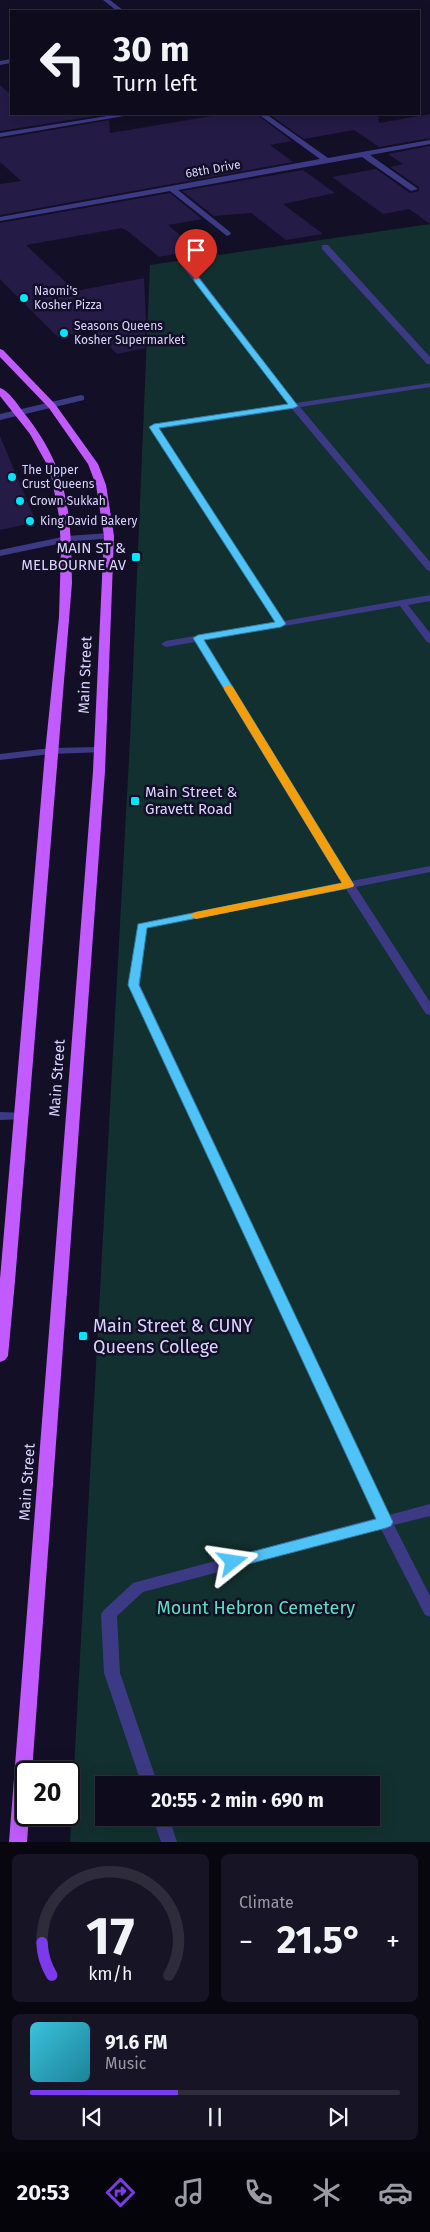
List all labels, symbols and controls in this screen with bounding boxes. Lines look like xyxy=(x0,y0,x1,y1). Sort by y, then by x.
text: 30 m xyxy=(113,28,190,70)
icon: left xyxy=(30,30,95,95)
text: Turn left xyxy=(113,70,197,97)
street label: 68th Drive xyxy=(184,157,242,181)
pin xyxy=(175,229,217,280)
icon: arrive xyxy=(182,236,210,264)
place label: Naomi's Kosher Pizza xyxy=(34,284,102,312)
marker: Naomi's Kosher Pizza xyxy=(18,292,30,304)
place label: Seasons Queens Kosher Supermarket xyxy=(74,319,186,347)
marker: Seasons Queens Kosher Supermarket xyxy=(58,327,70,339)
place label: The Upper Crust Queens xyxy=(22,463,95,491)
marker: The Upper Crust Queens xyxy=(6,471,18,483)
place label: Crown Sukkah xyxy=(30,494,106,508)
marker: Crown Sukkah xyxy=(14,495,26,507)
place label: King David Bakery xyxy=(40,514,138,528)
marker: King David Bakery xyxy=(24,515,36,527)
place label: MAIN ST & MELBOURNE AV xyxy=(21,539,127,574)
marker: MAIN ST & MELBOURNE AV xyxy=(130,551,142,563)
street label: Main Street xyxy=(75,635,95,714)
place label: Main Street & Gravett Road xyxy=(145,783,237,818)
marker: Main Street & Gravett Road xyxy=(129,795,141,807)
street label: Main Street xyxy=(45,1038,69,1117)
place label: Main Street & CUNY Queens College xyxy=(93,1315,253,1358)
marker: Main Street & CUNY Queens College xyxy=(77,1330,89,1342)
street label: Main Street xyxy=(15,1442,39,1521)
position arrow xyxy=(206,1535,258,1587)
park label: Mount Hebron Cemetery xyxy=(157,1597,355,1619)
speed limit sign: 20 xyxy=(15,1761,80,1826)
text: 20:55 · 2 min · 690 m xyxy=(151,1789,324,1812)
text: Climate xyxy=(239,1893,294,1912)
text: 17 xyxy=(86,1905,135,1968)
text: 21.5° xyxy=(277,1917,362,1963)
text: − xyxy=(239,1925,253,1958)
text: + xyxy=(386,1925,400,1958)
text: km/h xyxy=(88,1963,133,1985)
text: 91.6 FM xyxy=(105,2031,167,2054)
text: Music xyxy=(105,2054,146,2073)
icon: previous xyxy=(78,2103,106,2131)
icon: pause xyxy=(201,2103,229,2131)
icon: next xyxy=(324,2103,352,2131)
icon: directions xyxy=(103,2175,138,2210)
icon: music xyxy=(172,2175,207,2210)
icon: phone xyxy=(241,2175,276,2210)
icon: climate xyxy=(309,2175,344,2210)
icon: car xyxy=(378,2175,413,2210)
text: 20:53 xyxy=(17,2179,70,2206)

